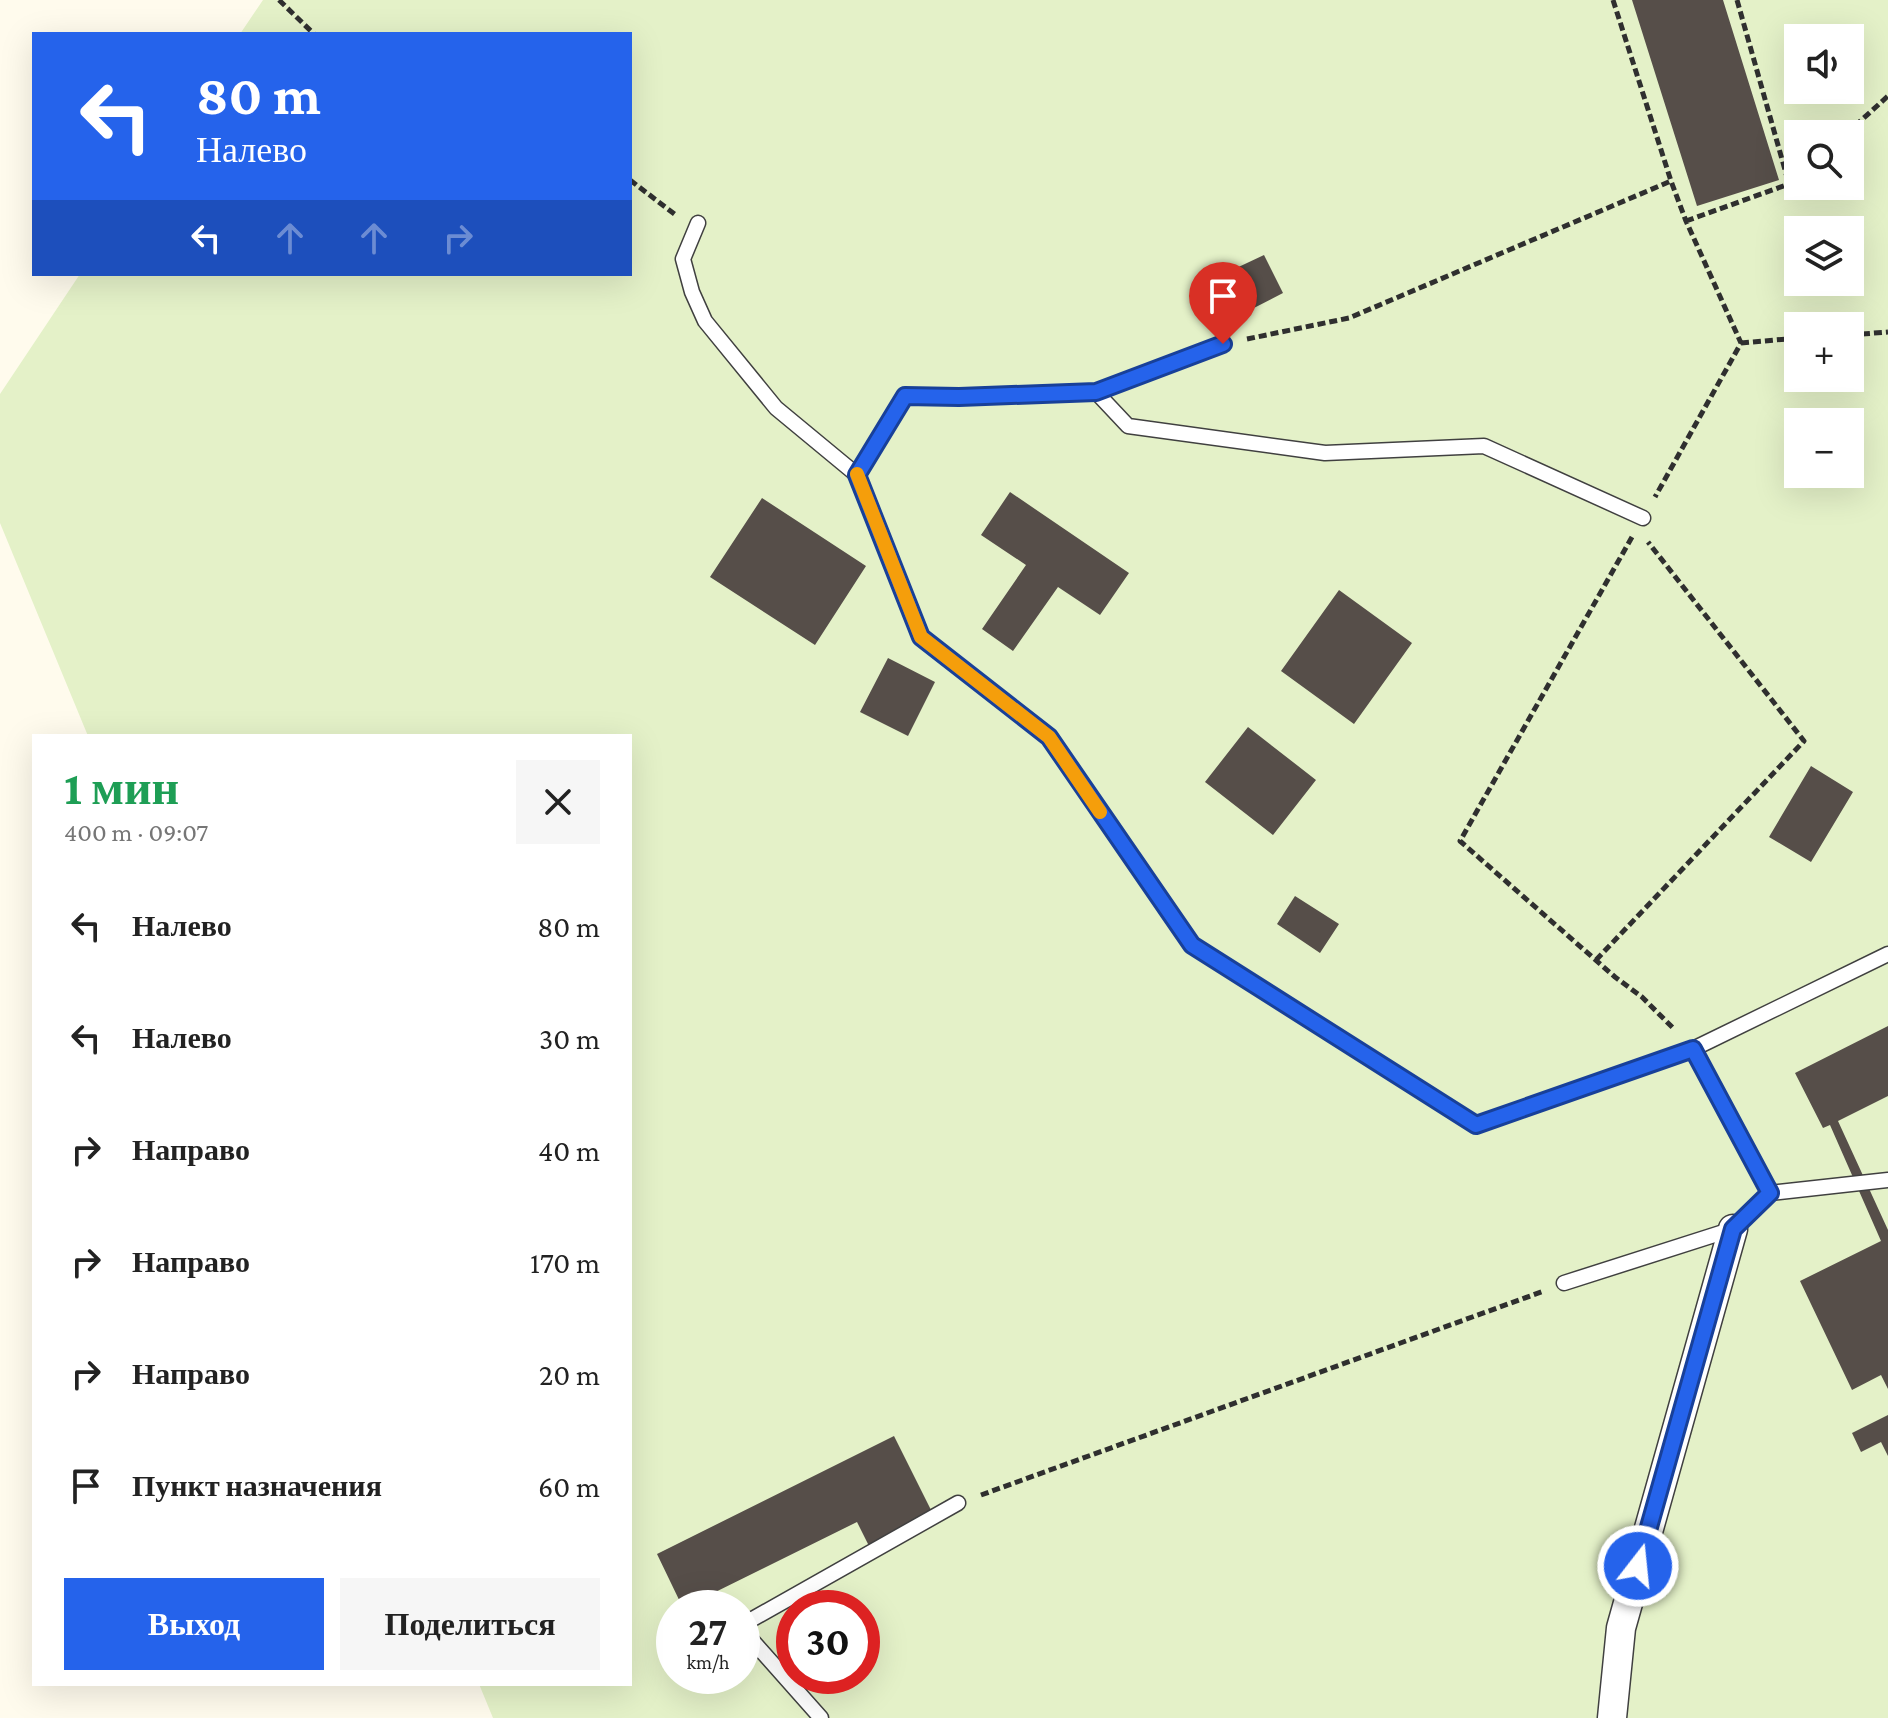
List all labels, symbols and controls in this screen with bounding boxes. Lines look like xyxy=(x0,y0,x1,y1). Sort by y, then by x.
map controls xyxy=(1784,24,1864,488)
button: sound xyxy=(1784,24,1864,104)
icon: left xyxy=(64,64,168,168)
text: 80 m xyxy=(196,64,321,126)
button: search xyxy=(1784,120,1864,200)
text: Налево xyxy=(196,130,307,170)
icon: left xyxy=(184,216,228,260)
icon: ahead xyxy=(268,216,312,260)
icon: ahead xyxy=(352,216,396,260)
icon: right xyxy=(436,216,480,260)
button: layers xyxy=(1784,216,1864,296)
pin xyxy=(1189,262,1257,344)
icon: arrive xyxy=(1201,274,1245,318)
button: + xyxy=(1784,312,1864,392)
button: − xyxy=(1784,408,1864,488)
button: close xyxy=(516,760,600,844)
text: 1 мин xyxy=(64,761,179,814)
text: 400 m · 09:07 xyxy=(64,818,208,847)
icon: left xyxy=(64,904,108,948)
text: Налево xyxy=(132,909,232,942)
text: 80 m xyxy=(537,910,600,943)
icon: left xyxy=(64,1016,108,1060)
text: Налево xyxy=(132,1021,232,1054)
text: 30 m xyxy=(539,1022,600,1055)
icon: right xyxy=(64,1128,108,1172)
text: Направо xyxy=(132,1133,250,1166)
text: 40 m xyxy=(538,1134,600,1167)
icon: right xyxy=(64,1240,108,1284)
text: Направо xyxy=(132,1245,250,1278)
text: 170 m xyxy=(530,1246,600,1279)
icon: right xyxy=(64,1352,108,1396)
text: Направо xyxy=(132,1357,250,1390)
text: 20 m xyxy=(539,1358,600,1391)
icon: arrive xyxy=(64,1464,108,1508)
text: Пункт назначения xyxy=(132,1469,382,1502)
text: 60 m xyxy=(538,1470,600,1503)
position arrow xyxy=(1596,1524,1680,1608)
button: Выход xyxy=(64,1578,324,1670)
button: Поделиться xyxy=(340,1578,600,1670)
speed limit sign: 30 xyxy=(776,1590,880,1694)
text: 27 xyxy=(689,1609,727,1654)
text: km/h xyxy=(686,1651,730,1673)

